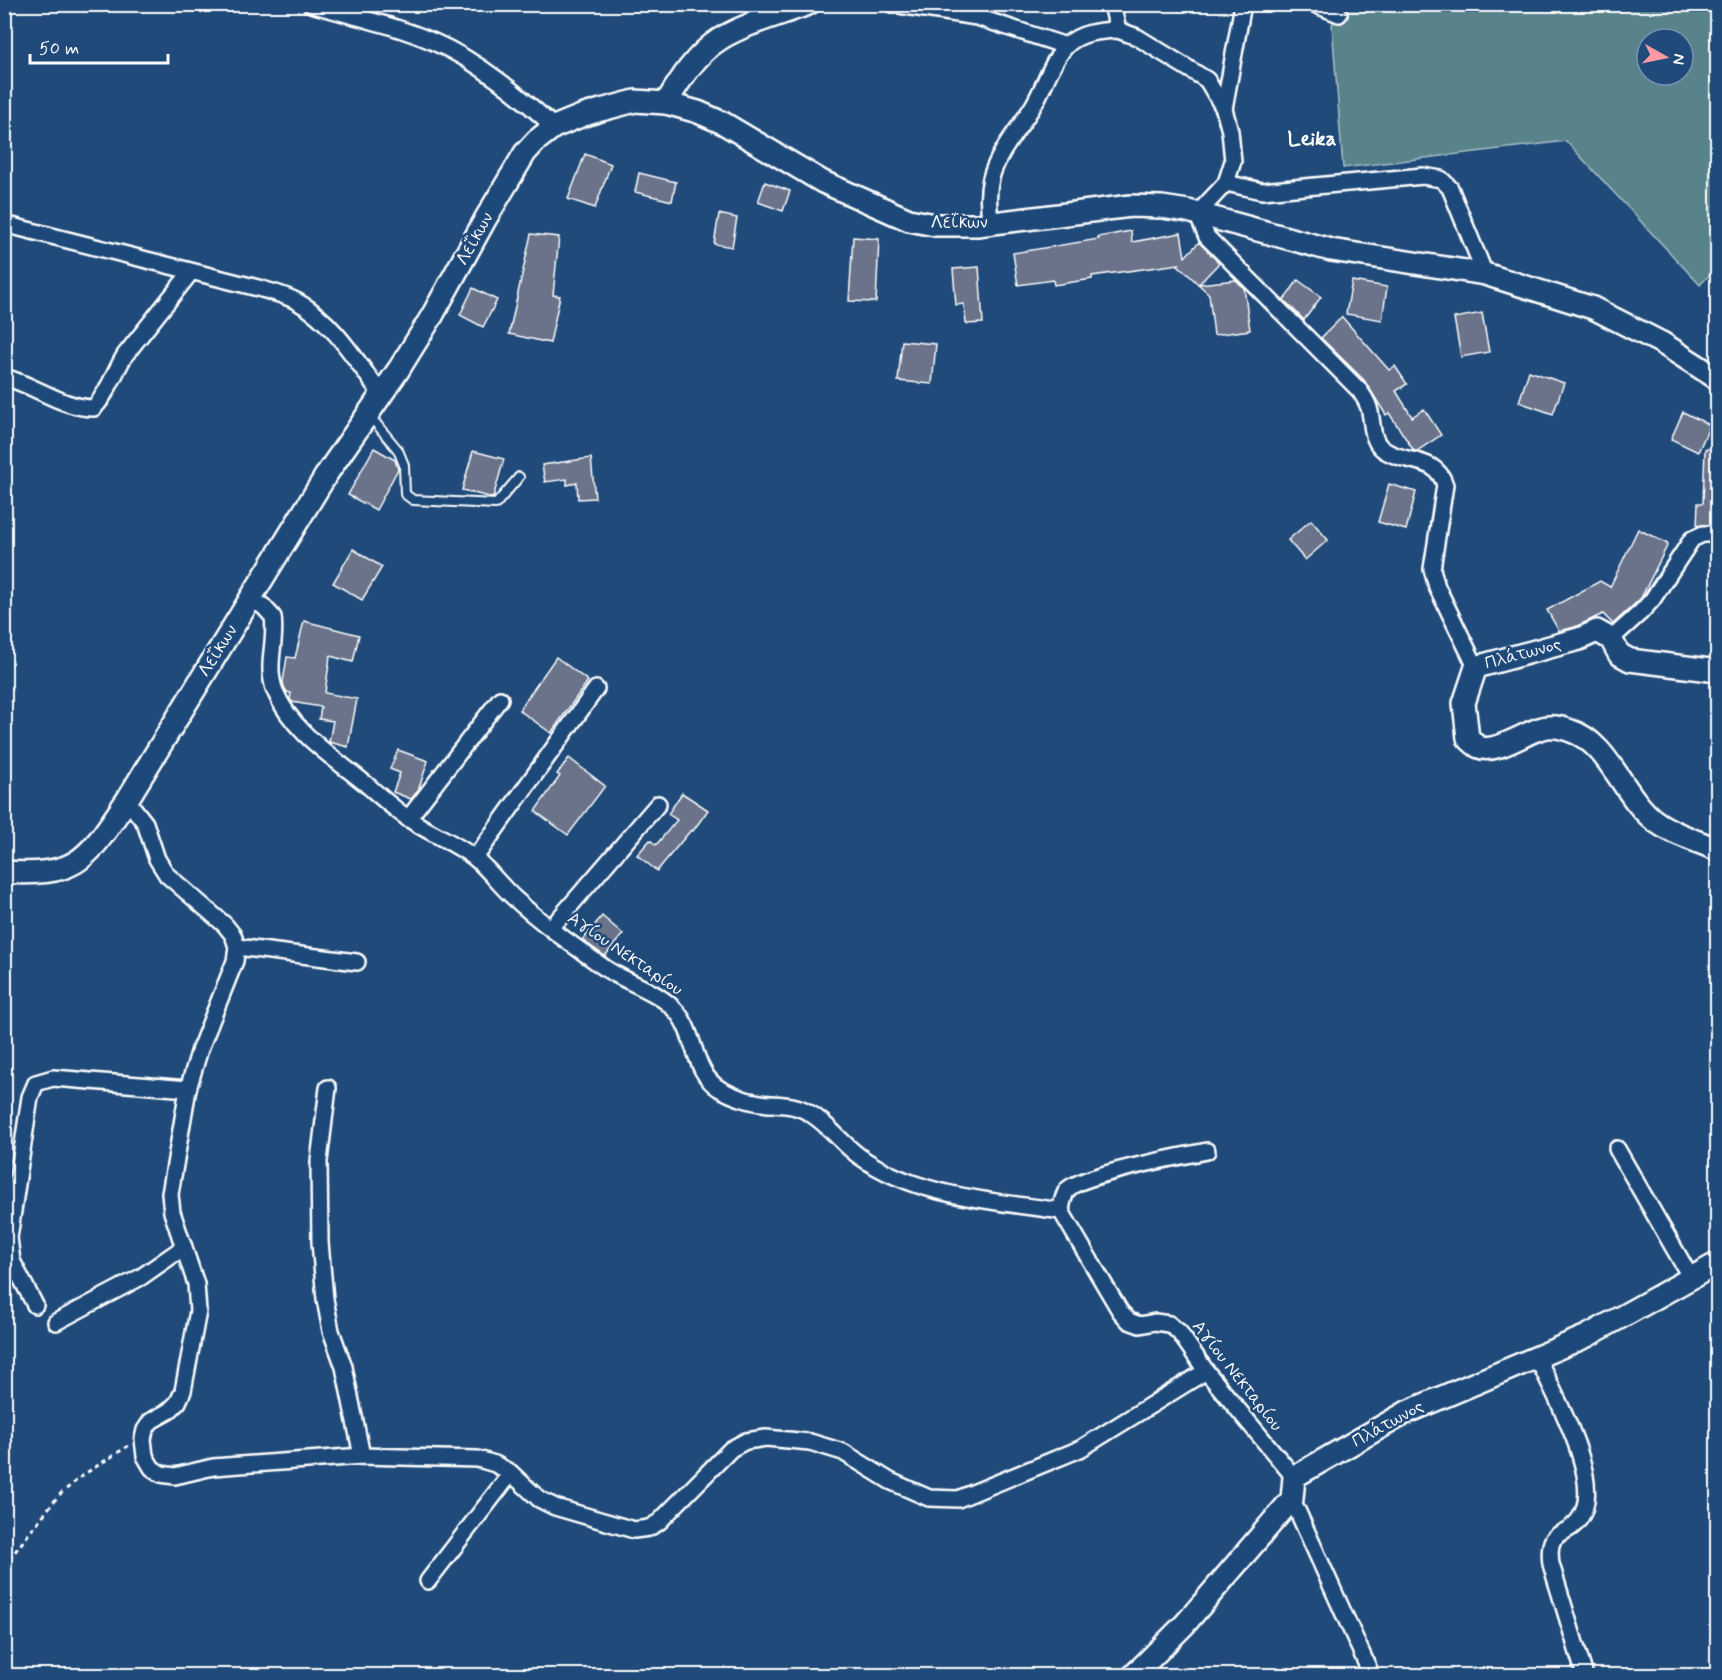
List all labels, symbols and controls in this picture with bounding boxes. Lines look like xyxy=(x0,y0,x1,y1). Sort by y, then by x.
scale bar xyxy=(30,27,168,65)
north arrow xyxy=(1635,27,1695,87)
text: 50 m xyxy=(39,37,79,61)
text: N xyxy=(1667,52,1690,66)
district label: Leika xyxy=(1287,125,1337,153)
street label: Λεΐκων xyxy=(451,208,499,270)
street label: Λεΐκων xyxy=(930,211,988,235)
street label: Λεΐκων xyxy=(193,620,243,682)
street label: Πλάτωνος xyxy=(1482,632,1564,676)
street label: Αγίου Νεκταρίου xyxy=(563,906,687,1002)
street label: Αγίου Νεκταρίου xyxy=(1186,1316,1288,1436)
street label: Πλάτωνος xyxy=(1348,1394,1428,1454)

